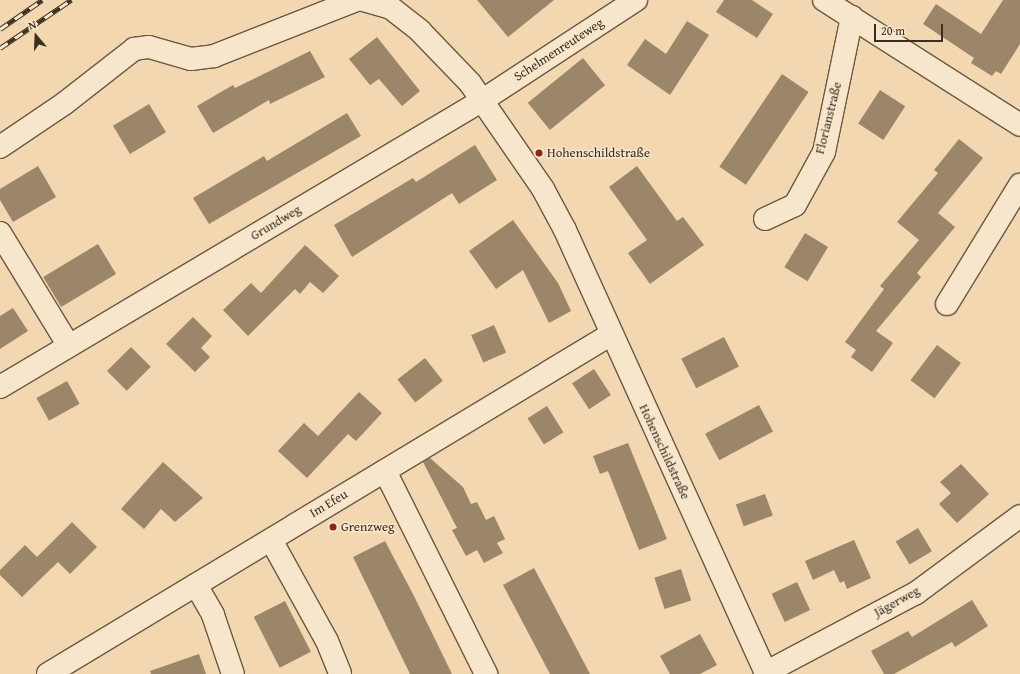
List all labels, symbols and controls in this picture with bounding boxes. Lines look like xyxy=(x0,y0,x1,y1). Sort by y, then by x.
street label: Schelmenreuteweg xyxy=(511,15,607,85)
north arrow xyxy=(16,16,56,56)
text: N xyxy=(26,16,38,33)
scale bar xyxy=(876,16,945,42)
text: 20 m xyxy=(881,22,905,39)
street label: Florianstraße xyxy=(812,80,846,156)
place label: Hohenschildstraße xyxy=(547,145,650,161)
marker: Hohenschildstraße xyxy=(534,148,544,158)
street label: Grundweg xyxy=(248,202,304,244)
street label: Hohenschildstraße xyxy=(635,402,693,502)
street label: Im Efeu xyxy=(307,487,351,521)
place label: Grenzweg xyxy=(341,519,394,535)
marker: Grenzweg xyxy=(328,522,338,532)
street label: Jägerweg xyxy=(871,583,923,621)

